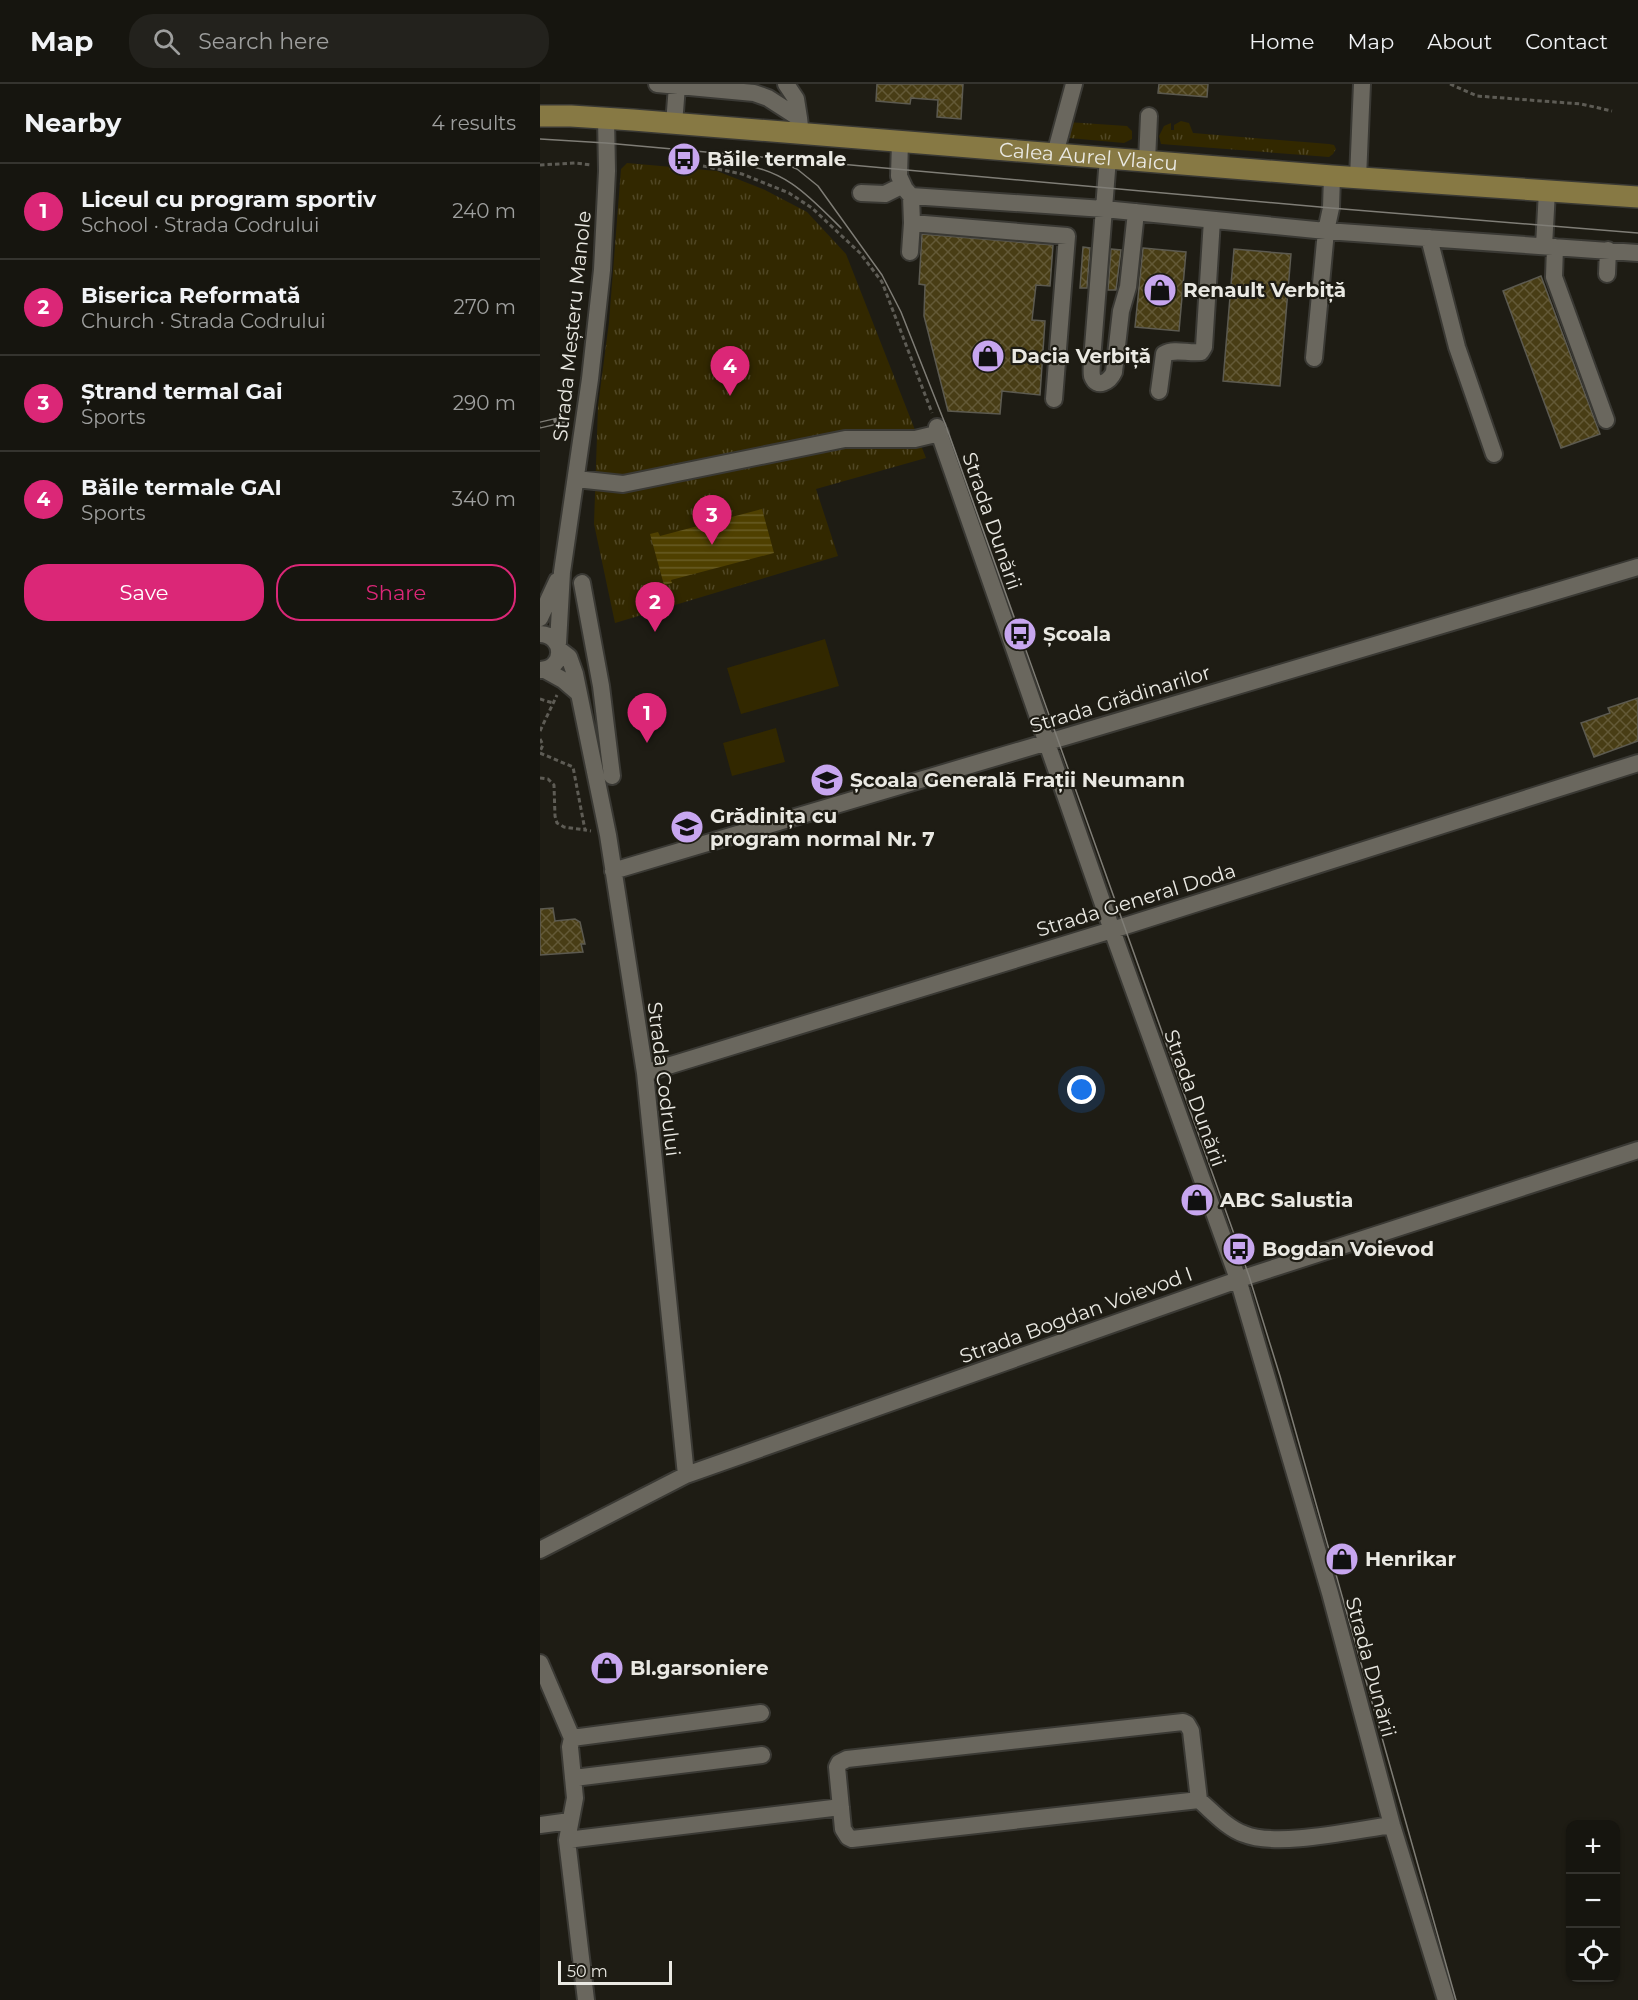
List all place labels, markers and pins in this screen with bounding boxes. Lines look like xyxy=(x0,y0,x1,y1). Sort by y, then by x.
bus stop icon: Băile termale xyxy=(666,141,702,177)
place label: Băile termale xyxy=(707,147,846,171)
shop icon: Renault Verbiță xyxy=(1142,272,1178,308)
place label: Renault Verbiță xyxy=(1183,278,1346,303)
shop icon: Dacia Verbiță xyxy=(970,338,1006,374)
place label: Dacia Verbiță xyxy=(1011,344,1151,369)
pin: 4 xyxy=(710,346,750,396)
pin: 3 xyxy=(692,496,732,545)
pin: 2 xyxy=(636,582,674,632)
bus stop icon: Școala xyxy=(1002,616,1038,652)
place label: Școala xyxy=(1043,622,1111,647)
pin: 1 xyxy=(628,694,666,743)
school or university icon: Școala Generală Frații Neumann xyxy=(809,762,845,798)
place label: Școala Generală Frații Neumann xyxy=(850,768,1185,793)
place label: Grădinița cu program normal Nr. 7 xyxy=(710,804,935,851)
school or university icon: Grădinița cu program normal Nr. 7 xyxy=(669,809,705,845)
shop icon: ABC Salustia xyxy=(1179,1182,1215,1218)
place label: ABC Salustia xyxy=(1219,1188,1353,1212)
bus stop icon: Bogdan Voievod xyxy=(1221,1231,1257,1267)
place label: Bogdan Voievod xyxy=(1262,1237,1434,1261)
shop icon: Henrikar xyxy=(1324,1541,1360,1577)
place label: Henrikar xyxy=(1365,1547,1456,1571)
shop icon: Bl.garsoniere xyxy=(589,1650,625,1686)
place label: Bl.garsoniere xyxy=(630,1656,769,1680)

